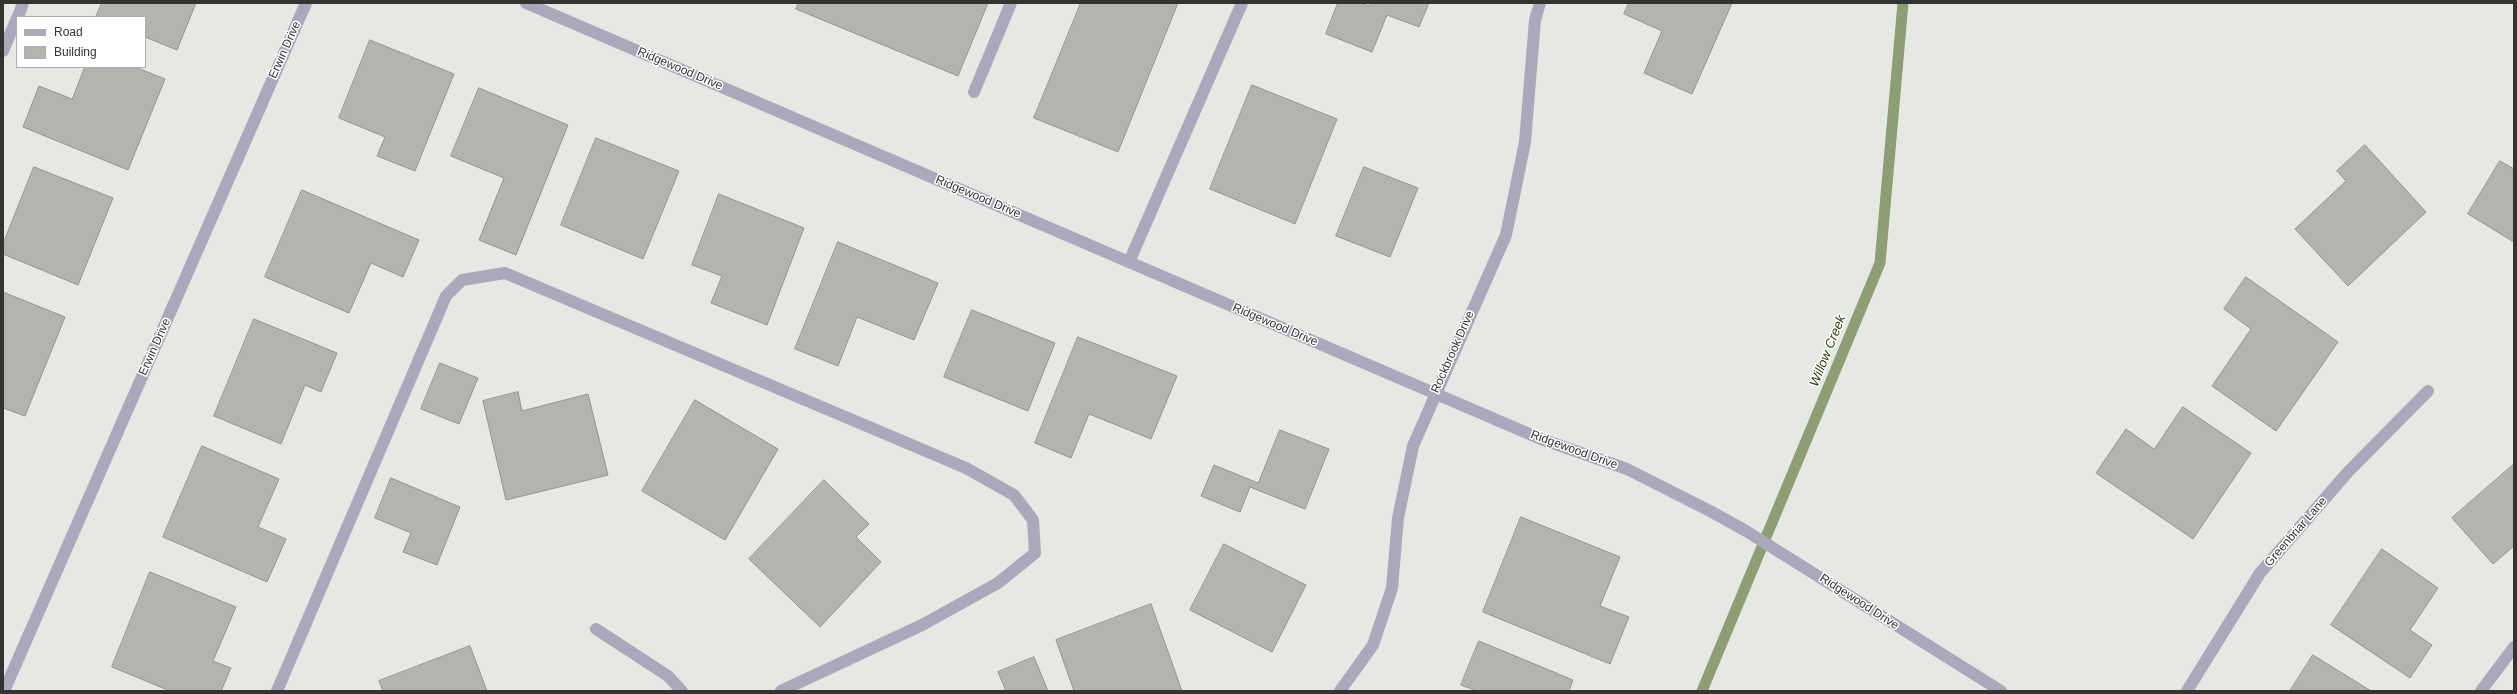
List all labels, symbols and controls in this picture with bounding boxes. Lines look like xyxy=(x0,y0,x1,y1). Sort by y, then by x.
legend xyxy=(16,16,146,68)
street label: Erwin Drive xyxy=(266,19,304,81)
text: Road xyxy=(54,25,83,39)
text: Building xyxy=(54,45,97,59)
street label: Ridgewood Drive xyxy=(635,45,725,93)
street label: Ridgewood Drive xyxy=(933,173,1023,221)
street label: Ridgewood Drive xyxy=(1230,301,1320,349)
street label: Rockbrook Drive xyxy=(1428,309,1478,395)
water label: Willow Creek xyxy=(1807,313,1849,389)
street label: Erwin Drive xyxy=(136,316,174,378)
street label: Ridgewood Drive xyxy=(1529,428,1619,472)
street label: Greenbriar Lane xyxy=(2262,494,2330,570)
street label: Ridgewood Drive xyxy=(1817,571,1901,633)

